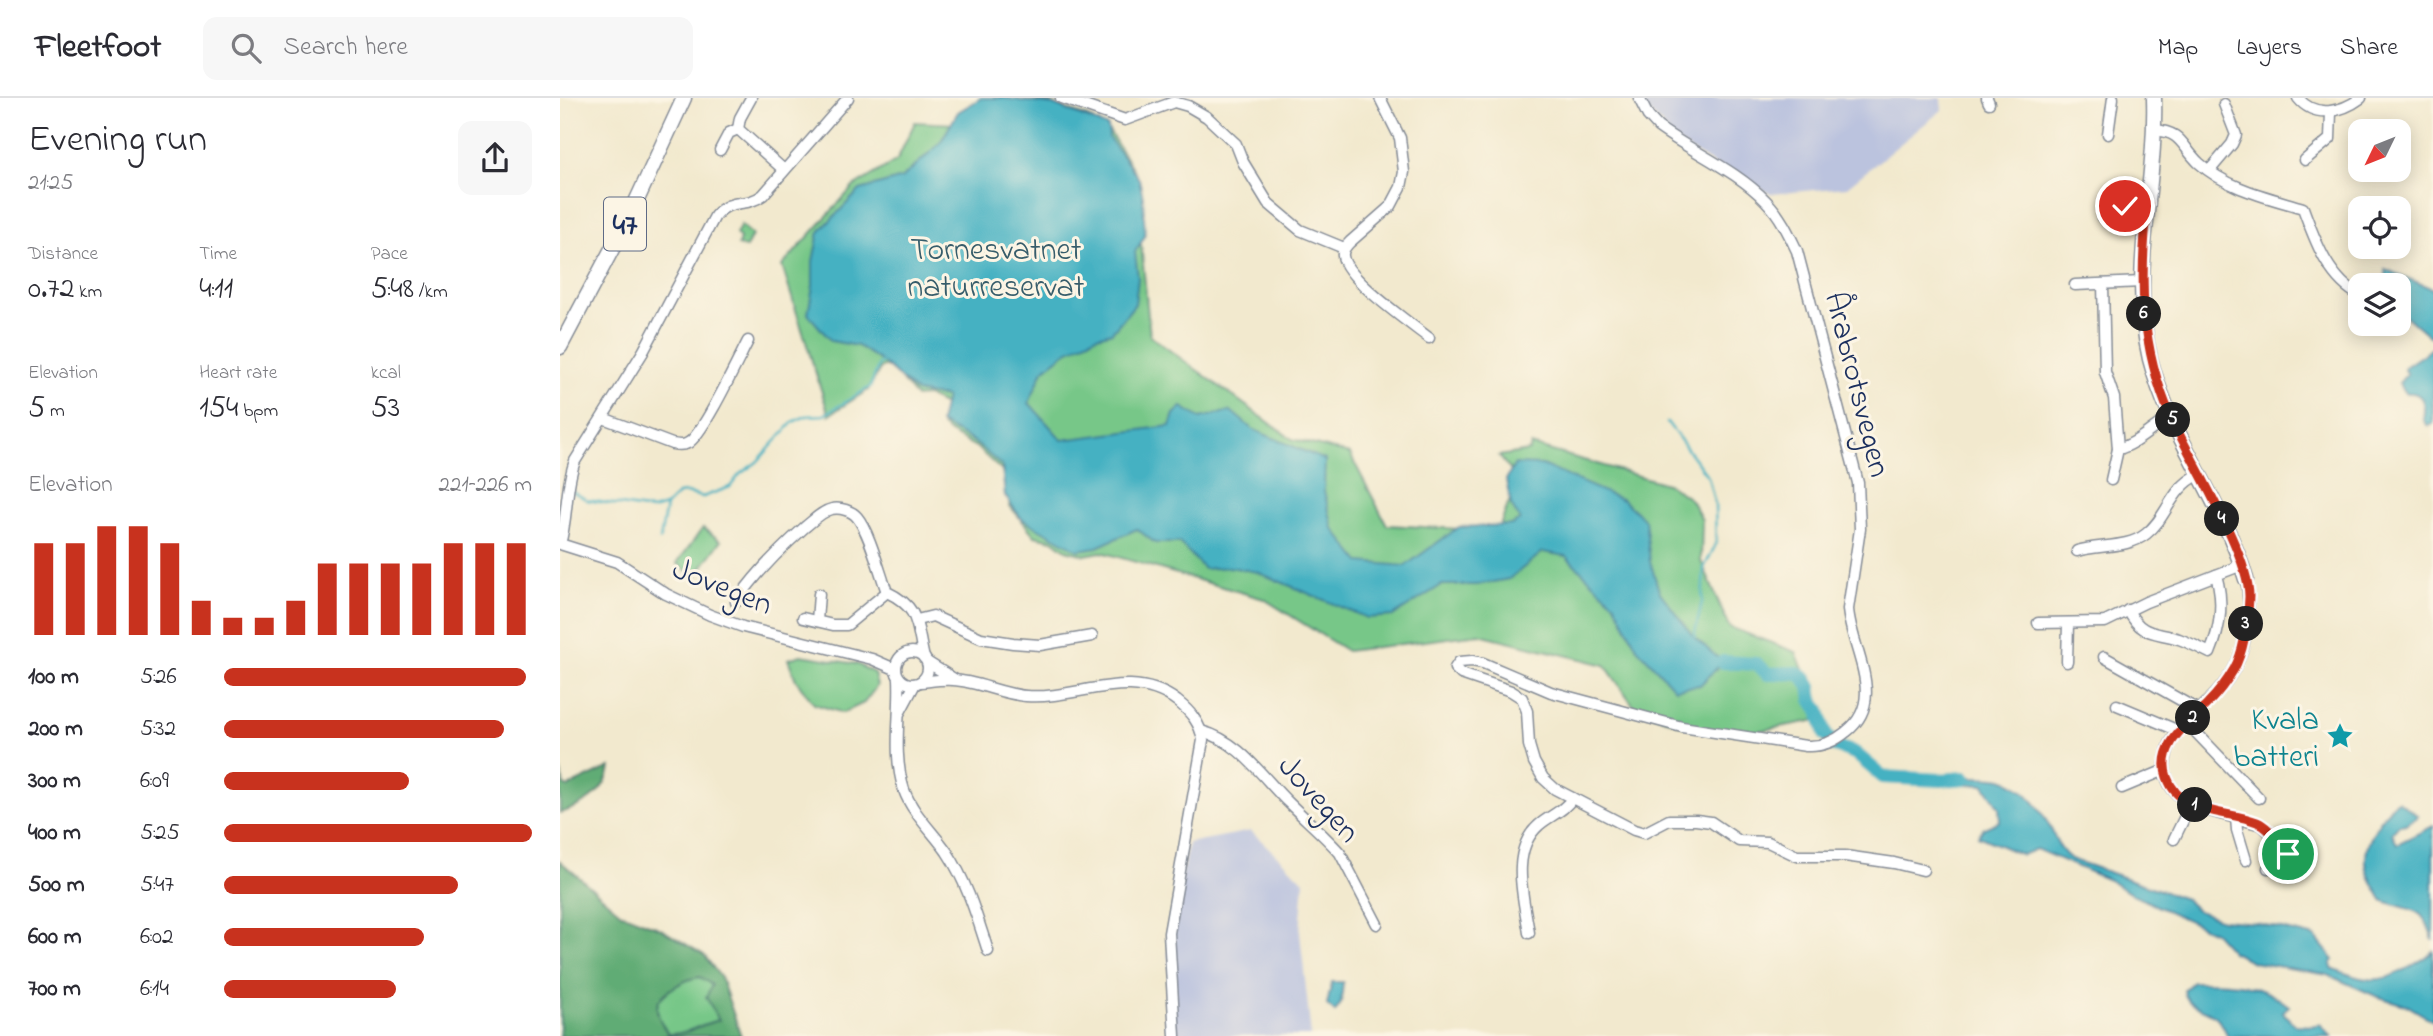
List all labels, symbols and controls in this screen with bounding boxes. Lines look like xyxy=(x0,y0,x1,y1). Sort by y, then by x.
search box xyxy=(203,17,693,80)
text: Fleetfoot xyxy=(35,24,161,72)
icon: search xyxy=(227,29,265,67)
text: Search here xyxy=(283,29,408,67)
text: Map xyxy=(2158,31,2198,66)
text: Layers xyxy=(2236,31,2302,66)
text: Share xyxy=(2340,31,2398,66)
text: Evening run xyxy=(28,113,207,169)
north arrow xyxy=(2348,119,2412,182)
map controls xyxy=(2348,119,2411,336)
button: share xyxy=(458,121,532,195)
text: 21:25 xyxy=(28,167,73,200)
pin xyxy=(2095,176,2155,236)
icon: check xyxy=(2106,187,2144,225)
button: locate xyxy=(2348,196,2411,259)
road number: 47 xyxy=(604,198,646,250)
park label: Tornesvatnet naturreservat xyxy=(907,228,1085,312)
text: Distance xyxy=(28,241,98,268)
text: Time xyxy=(199,241,237,268)
text: Pace xyxy=(371,241,408,268)
text: 0.72 xyxy=(28,268,74,312)
text: 4:11 xyxy=(199,268,233,312)
text: 5:48 xyxy=(371,268,414,312)
button: layers xyxy=(2348,273,2411,336)
text: km xyxy=(74,279,102,306)
text: /km xyxy=(414,279,448,306)
street label: Årabrotsvegen xyxy=(1810,287,1901,483)
pin: 6 xyxy=(2126,296,2162,332)
text: 6 xyxy=(2139,300,2148,327)
text: Elevation xyxy=(28,360,98,387)
text: Heart rate xyxy=(199,360,277,387)
text: kcal xyxy=(371,360,401,387)
text: 5 xyxy=(28,387,45,431)
text: 154 xyxy=(199,387,238,431)
text: 53 xyxy=(371,387,400,431)
text: m xyxy=(45,398,65,425)
text: bpm xyxy=(238,398,278,425)
pin: 5 xyxy=(2156,402,2190,438)
text: 5 xyxy=(2167,406,2178,433)
text: Elevation xyxy=(28,469,113,502)
text: 221–226 m xyxy=(439,469,532,502)
pin: 4 xyxy=(2204,502,2240,536)
text: 4 xyxy=(2218,505,2225,532)
street label: Jovegen xyxy=(664,547,779,630)
pin: 3 xyxy=(2228,606,2264,642)
text: 3 xyxy=(2242,610,2249,637)
text: 100 m xyxy=(28,661,79,694)
text: 5:26 xyxy=(140,661,177,694)
place label: Kvala batteri xyxy=(2233,698,2319,782)
pin: 2 xyxy=(2176,700,2210,736)
text: 2 xyxy=(2188,704,2197,731)
text: 200 m xyxy=(28,713,83,746)
text: 5:32 xyxy=(140,713,176,746)
place icon: Kvala batteri xyxy=(2325,721,2355,751)
street label: Jovegen xyxy=(1265,746,1370,855)
text: 300 m xyxy=(28,765,81,798)
text: 6:09 xyxy=(140,765,169,798)
pin: 1 xyxy=(2178,788,2212,822)
text: 1 xyxy=(2191,791,2198,818)
text: 400 m xyxy=(28,817,81,850)
text: 5:25 xyxy=(140,817,180,850)
pin xyxy=(2258,824,2318,884)
icon: arrive xyxy=(2269,835,2307,873)
text: 500 m xyxy=(28,869,85,902)
text: 5:47 xyxy=(140,869,174,902)
text: 600 m xyxy=(28,921,82,954)
text: 6:02 xyxy=(140,921,173,954)
text: 700 m xyxy=(28,973,81,1006)
text: 6:14 xyxy=(140,973,169,1006)

